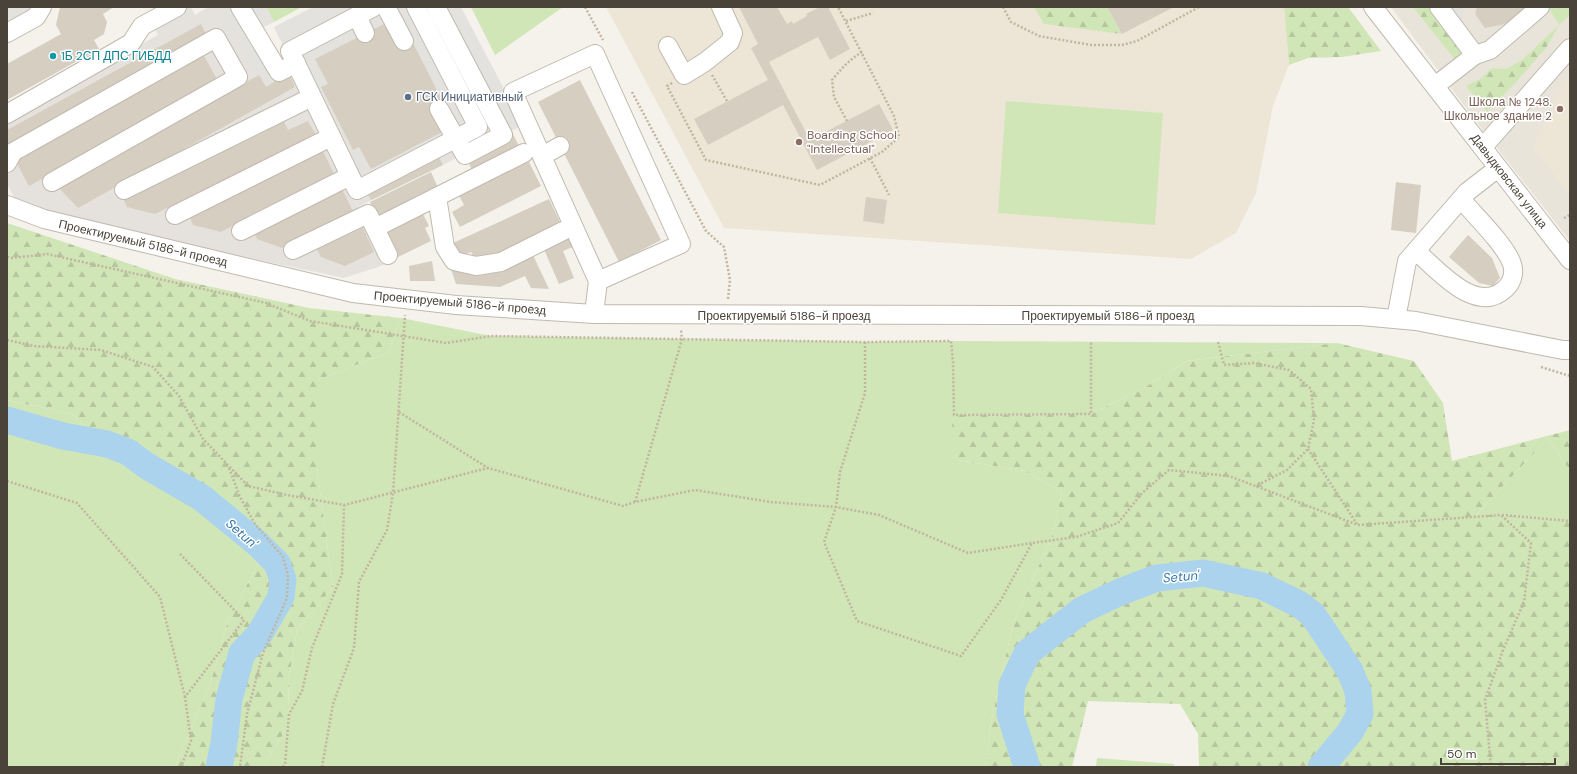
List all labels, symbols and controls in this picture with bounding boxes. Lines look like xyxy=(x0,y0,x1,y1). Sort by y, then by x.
place label: 1Б 2СП ДПС ГИБДД xyxy=(61,48,171,64)
marker: 1Б 2СП ДПС ГИБДД xyxy=(48,51,58,61)
place label: ГСК Инициативный xyxy=(416,89,523,105)
marker: ГСК Инициативный xyxy=(403,92,413,102)
place label: Школа № 1248. Школьное здание 2 xyxy=(1444,94,1552,124)
marker: Школа № 1248. Школьное здание 2 xyxy=(1555,104,1565,114)
place label: Boarding School "Intellectual" xyxy=(807,127,897,157)
street label: Давыдковская улица xyxy=(1467,130,1551,232)
marker: Boarding School "Intellectual" xyxy=(794,137,804,147)
street label: Проектируемый 5186-й проезд xyxy=(57,216,229,270)
street label: Проектируемый 5186-й проезд xyxy=(373,287,547,319)
street label: Проектируемый 5186-й проезд xyxy=(698,308,870,324)
street label: Проектируемый 5186-й проезд xyxy=(1022,308,1194,324)
water label: Setun' xyxy=(222,515,262,552)
water label: Setun' xyxy=(1162,566,1201,587)
scale bar xyxy=(1441,740,1555,766)
text: 50 m xyxy=(1447,746,1476,762)

